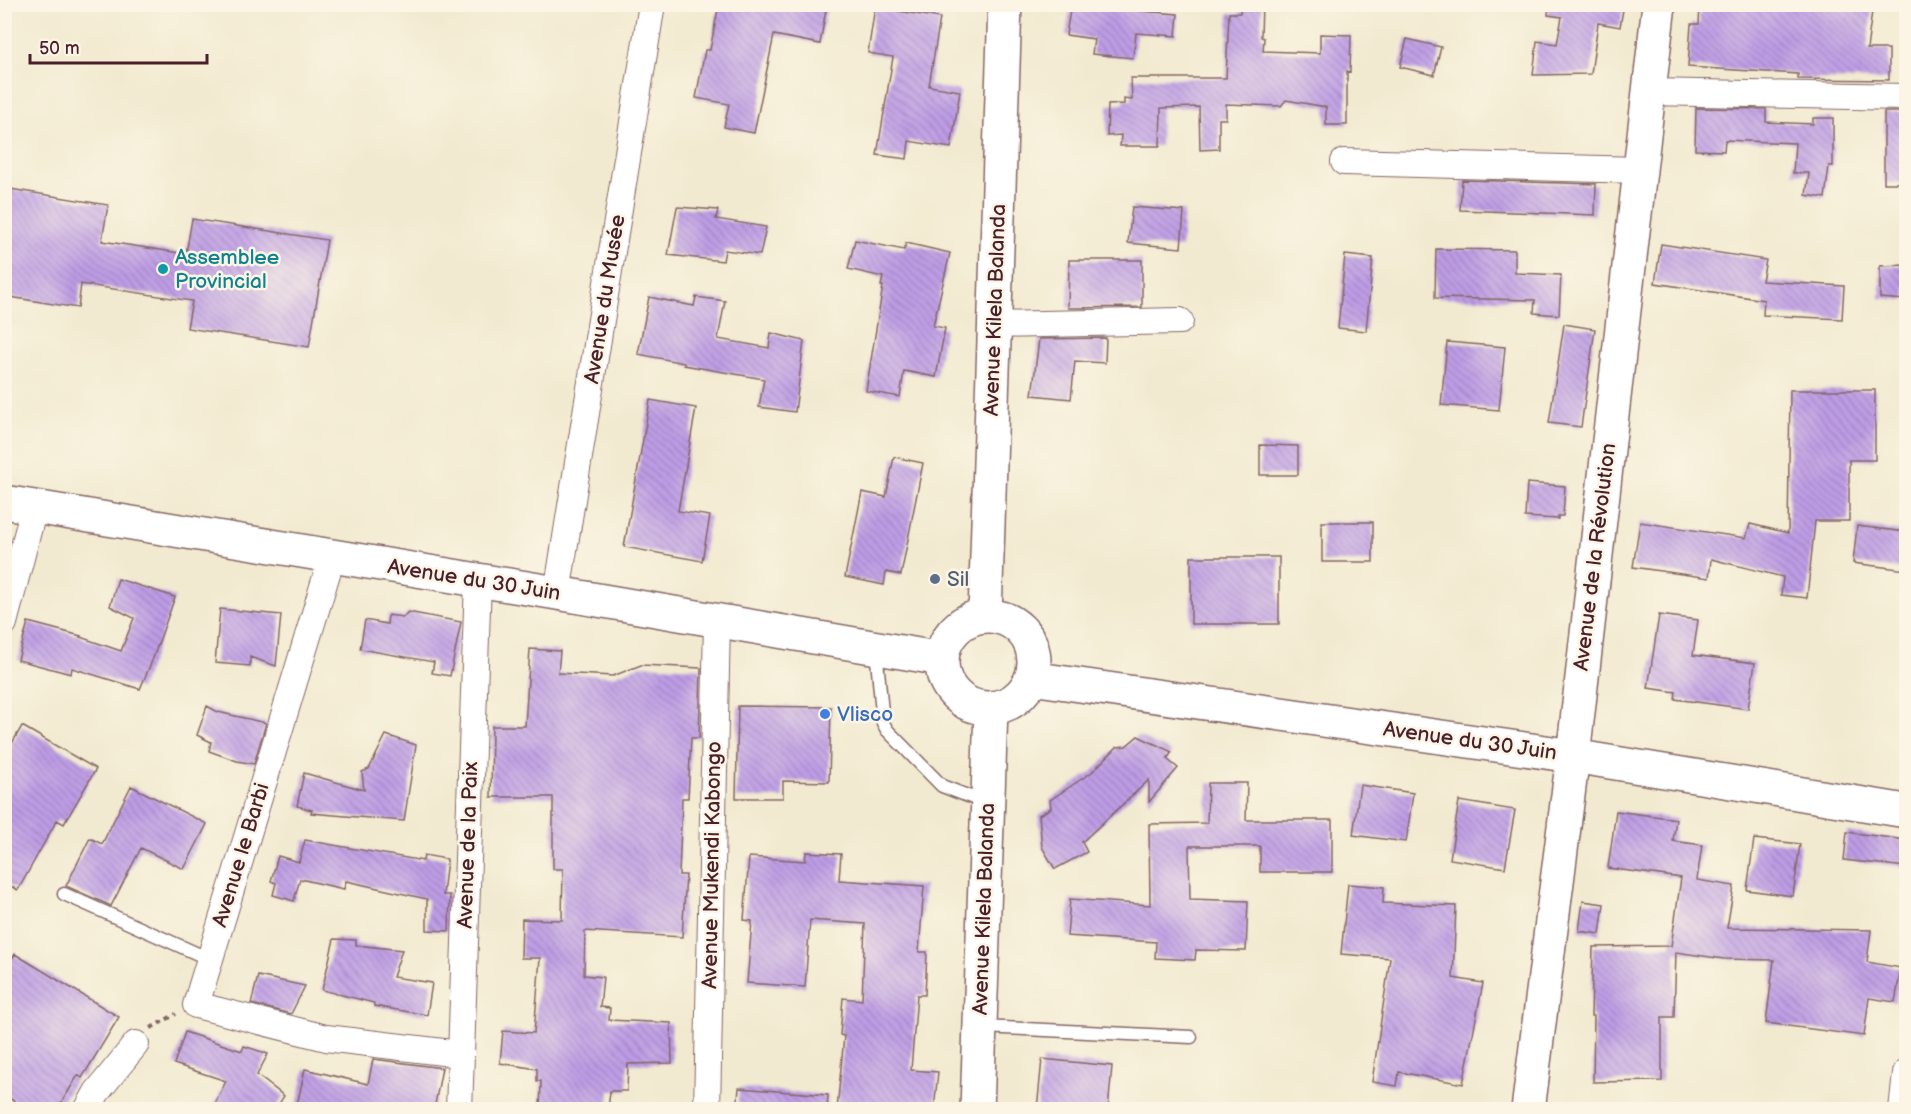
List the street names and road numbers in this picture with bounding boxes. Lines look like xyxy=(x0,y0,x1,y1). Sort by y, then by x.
street label: Avenue Kilela Balanda xyxy=(979,204,1011,416)
street label: Avenue du Musée xyxy=(579,213,631,385)
street label: Avenue de la Révolution xyxy=(1569,442,1621,672)
street label: Avenue du 30 Juin xyxy=(386,554,562,606)
street label: Avenue du 30 Juin xyxy=(1382,716,1558,766)
street label: Avenue Mukendi Kabongo xyxy=(697,741,727,989)
street label: Avenue de la Paix xyxy=(453,761,483,929)
street label: Avenue le Barbi xyxy=(207,780,275,930)
street label: Avenue Kilela Balanda xyxy=(968,803,1000,1015)

